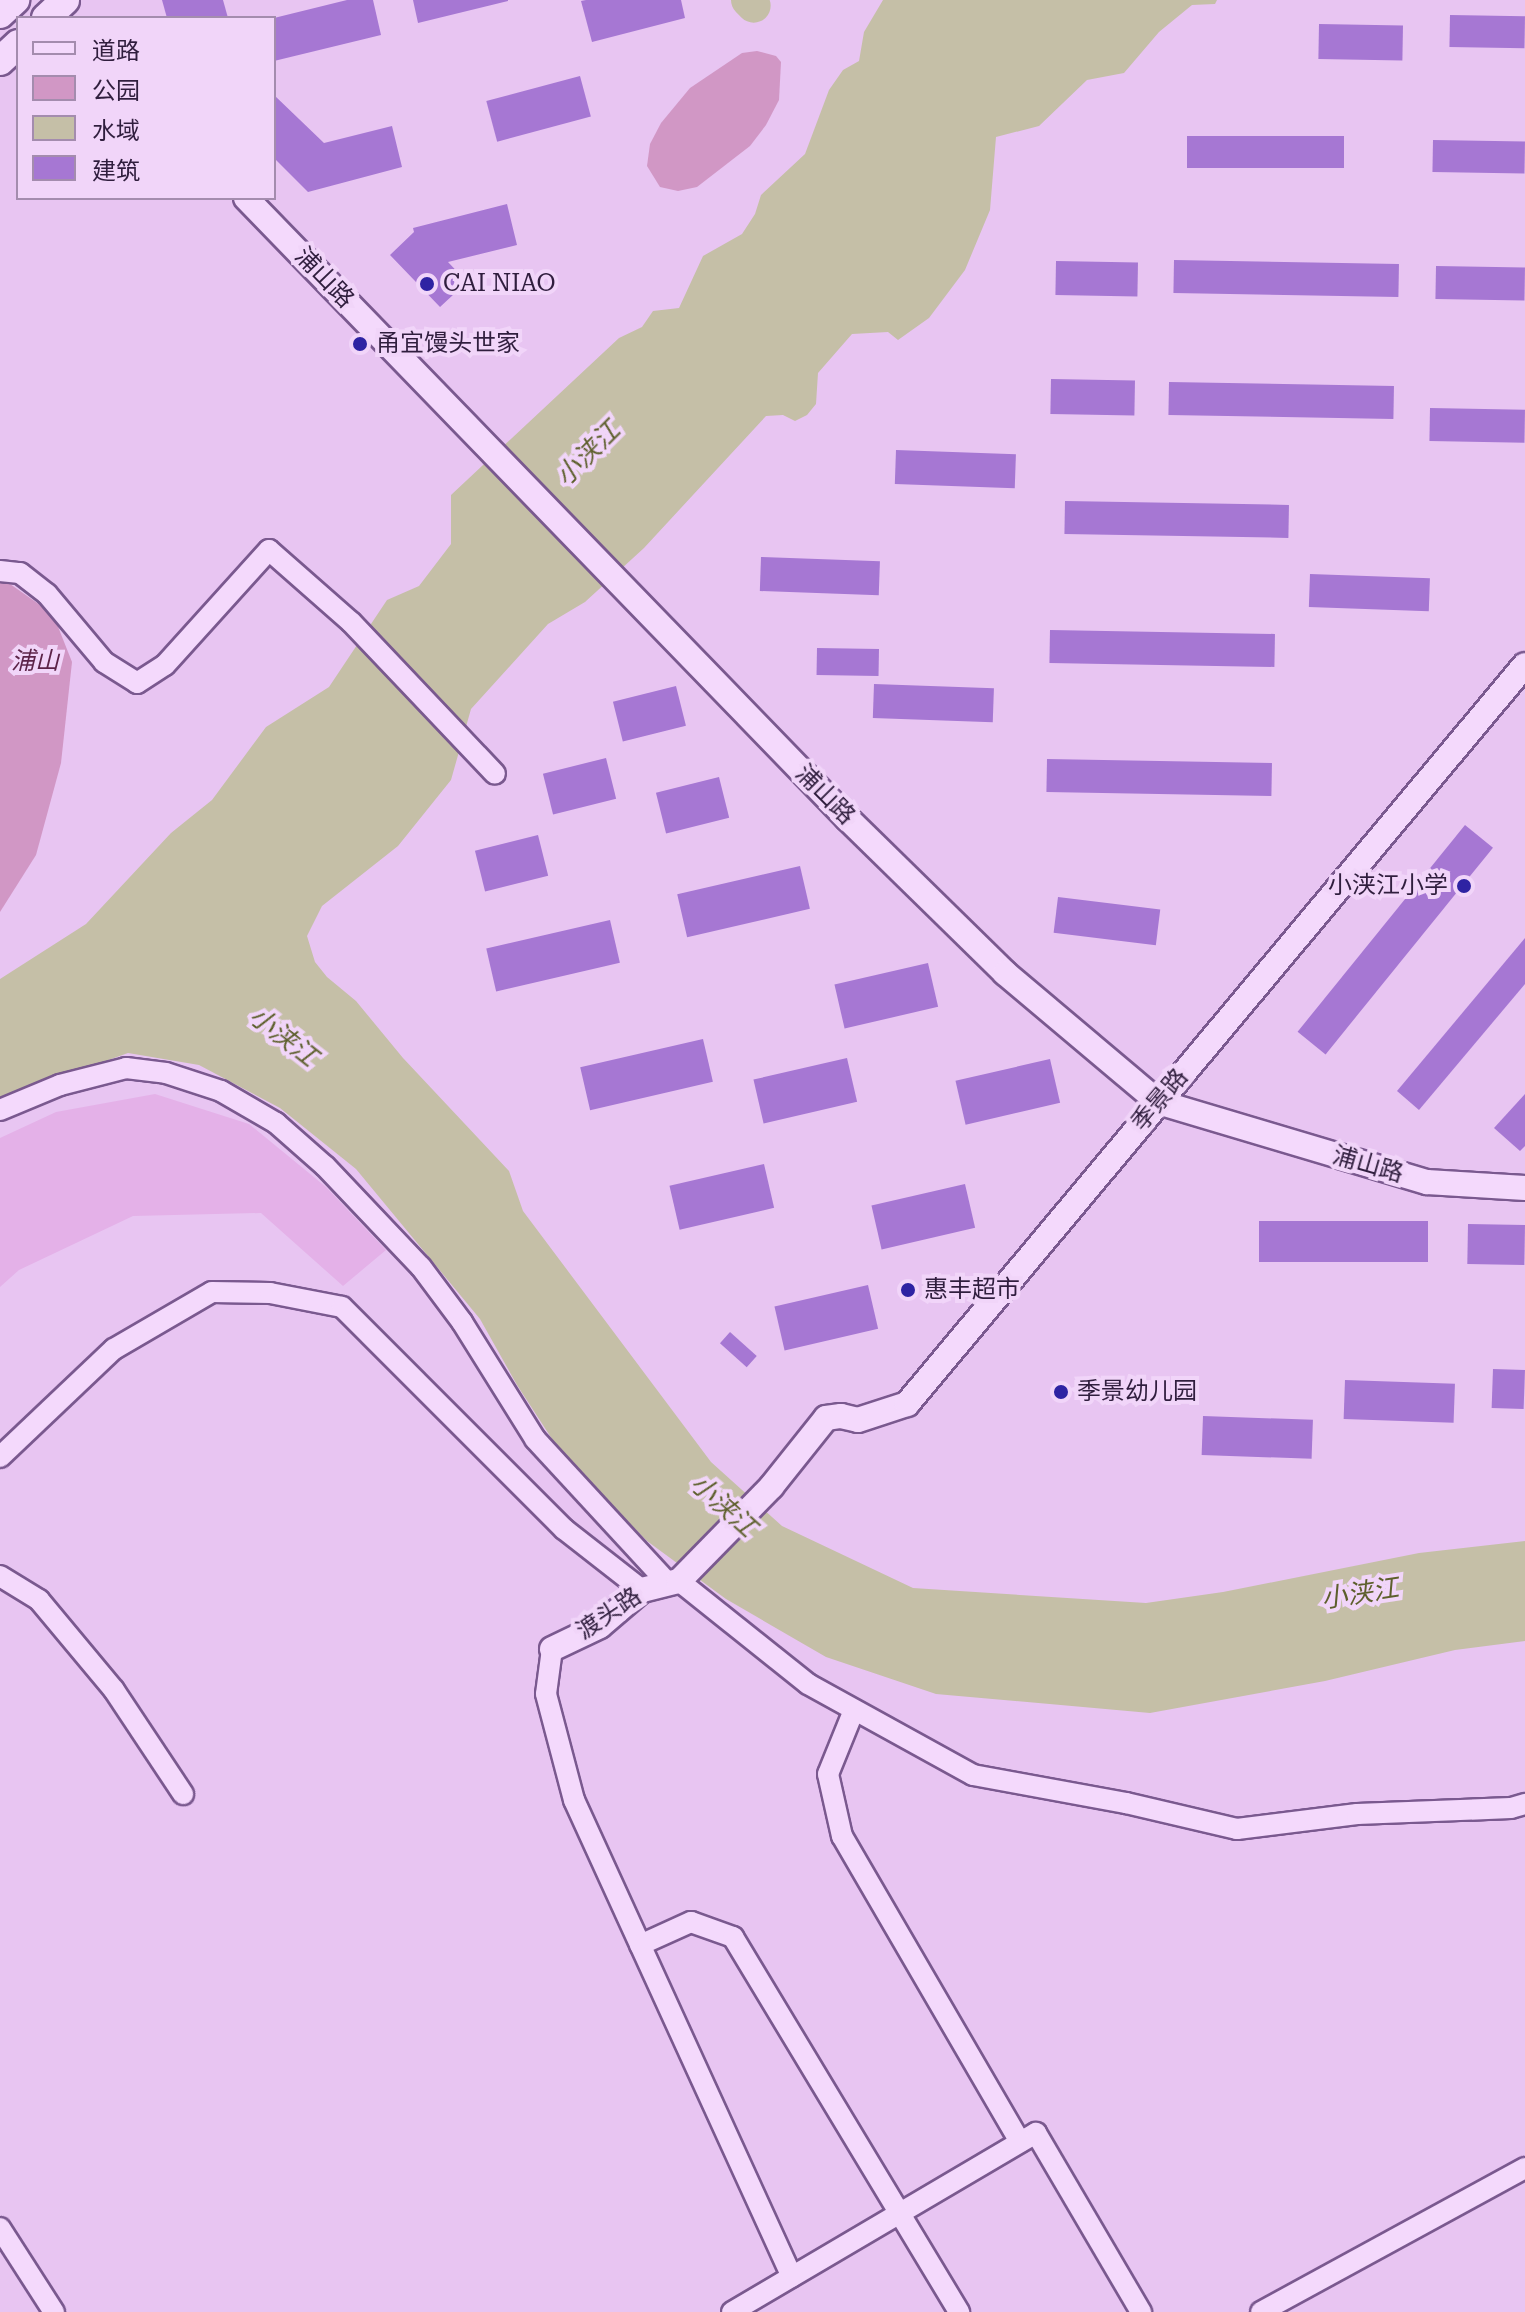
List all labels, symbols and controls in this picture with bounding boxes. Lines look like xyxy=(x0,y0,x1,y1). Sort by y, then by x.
legend xyxy=(16,16,276,200)
text: 道路 xyxy=(92,37,140,65)
text: 公园 xyxy=(92,77,140,105)
text: 水域 xyxy=(92,117,140,145)
text: 建筑 xyxy=(92,157,140,185)
street label: 浦山路 xyxy=(289,242,359,314)
place label: CAI NIAO xyxy=(443,270,556,298)
marker: CAI NIAO xyxy=(418,275,436,293)
place label: 甬宜馒头世家 xyxy=(376,330,520,358)
marker: 甬宜馒头世家 xyxy=(351,335,369,353)
water label: 小浃江 xyxy=(549,415,627,493)
park label: 浦山 xyxy=(11,648,59,676)
street label: 浦山路 xyxy=(789,759,861,831)
place label: 小浃江小学 xyxy=(1328,872,1448,900)
marker: 小浃江小学 xyxy=(1455,877,1473,895)
water label: 小浃江 xyxy=(243,1001,323,1073)
street label: 季景路 xyxy=(1126,1063,1194,1137)
street label: 浦山路 xyxy=(1329,1141,1407,1189)
place label: 惠丰超市 xyxy=(924,1276,1020,1304)
marker: 惠丰超市 xyxy=(899,1281,917,1299)
place label: 季景幼儿园 xyxy=(1077,1378,1197,1406)
marker: 季景幼儿园 xyxy=(1052,1383,1070,1401)
water label: 小浃江 xyxy=(684,1468,762,1544)
water label: 小浃江 xyxy=(1319,1572,1401,1616)
street label: 渡头路 xyxy=(571,1582,647,1646)

